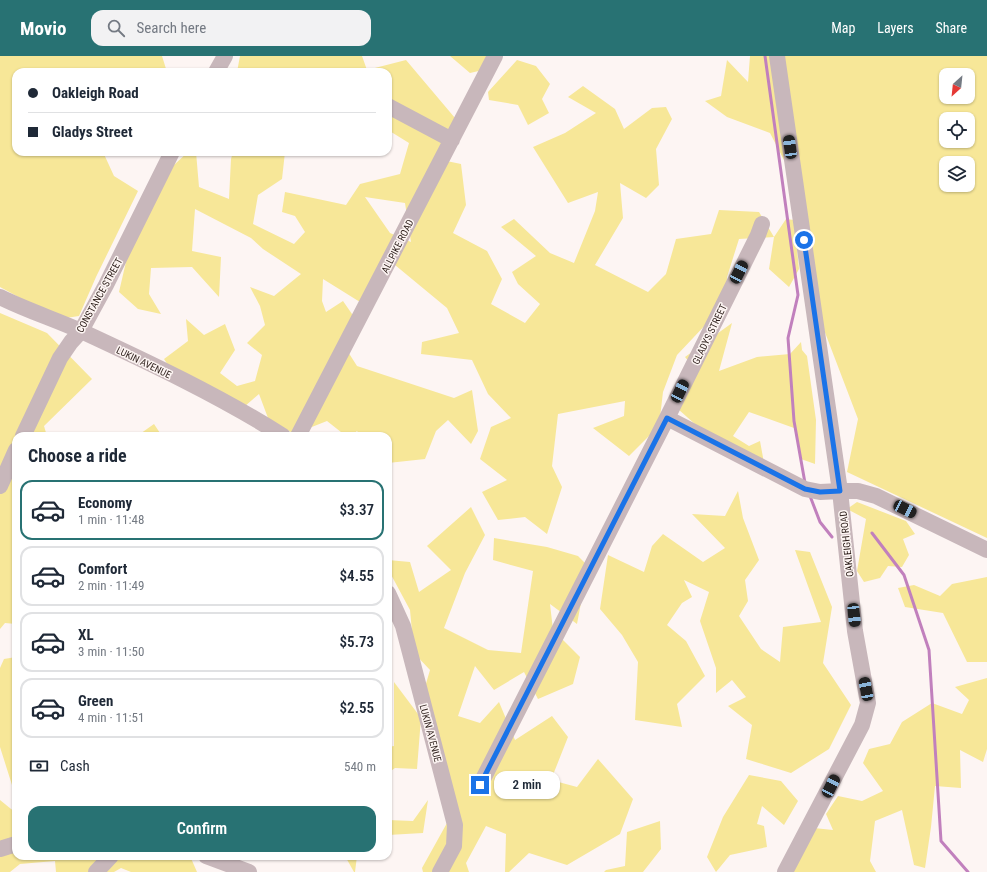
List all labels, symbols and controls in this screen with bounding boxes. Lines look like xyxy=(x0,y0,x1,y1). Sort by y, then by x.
search box xyxy=(91,10,371,46)
text: Movio xyxy=(20,17,67,40)
icon: search xyxy=(105,17,127,39)
text: Search here xyxy=(137,19,206,37)
text: Map xyxy=(831,20,855,36)
text: Layers xyxy=(877,20,914,36)
text: Share xyxy=(936,20,967,36)
north arrow xyxy=(939,68,975,104)
map controls xyxy=(939,68,975,192)
text: Oakleigh Road xyxy=(52,84,139,102)
button: locate xyxy=(939,112,975,148)
text: Gladys Street xyxy=(52,123,133,141)
car xyxy=(782,134,798,160)
button: layers xyxy=(939,156,975,192)
street label: ALLPIKE ROAD xyxy=(379,217,416,275)
route start xyxy=(795,231,813,249)
street label: CONSTANCE STREET xyxy=(74,256,125,335)
car xyxy=(728,259,750,285)
street label: GLADYS STREET xyxy=(690,302,729,366)
street label: LUKIN AVENUE xyxy=(115,345,173,380)
car xyxy=(669,378,691,404)
text: Choose a ride xyxy=(28,445,127,466)
icon: car xyxy=(30,492,66,528)
text: Economy xyxy=(78,494,132,512)
car xyxy=(892,498,918,520)
text: $3.37 xyxy=(340,501,374,519)
street label: OAKLEIGH ROAD xyxy=(838,510,855,578)
text: 1 min · 11:48 xyxy=(78,512,144,527)
icon: car xyxy=(30,558,66,594)
text: Comfort xyxy=(78,560,127,578)
text: $4.55 xyxy=(340,567,374,585)
text: 2 min · 11:49 xyxy=(78,578,144,593)
car xyxy=(847,602,861,628)
icon: car xyxy=(30,624,66,660)
text: XL xyxy=(78,626,94,644)
text: $5.73 xyxy=(340,633,374,651)
text: 3 min · 11:50 xyxy=(78,644,144,659)
car xyxy=(858,676,874,702)
icon: car xyxy=(30,690,66,726)
text: Green xyxy=(78,692,113,710)
text: $2.55 xyxy=(340,699,374,717)
street label: LUKIN AVENUE xyxy=(418,703,444,763)
text: 4 min · 11:51 xyxy=(78,710,144,725)
icon: cash xyxy=(28,755,50,777)
text: Cash xyxy=(60,757,90,775)
text: 540 m xyxy=(344,759,376,774)
callout: 2 min xyxy=(494,771,560,799)
car xyxy=(820,773,842,799)
route end xyxy=(471,776,489,794)
text: 2 min xyxy=(513,777,541,792)
button: Confirm xyxy=(28,806,376,852)

